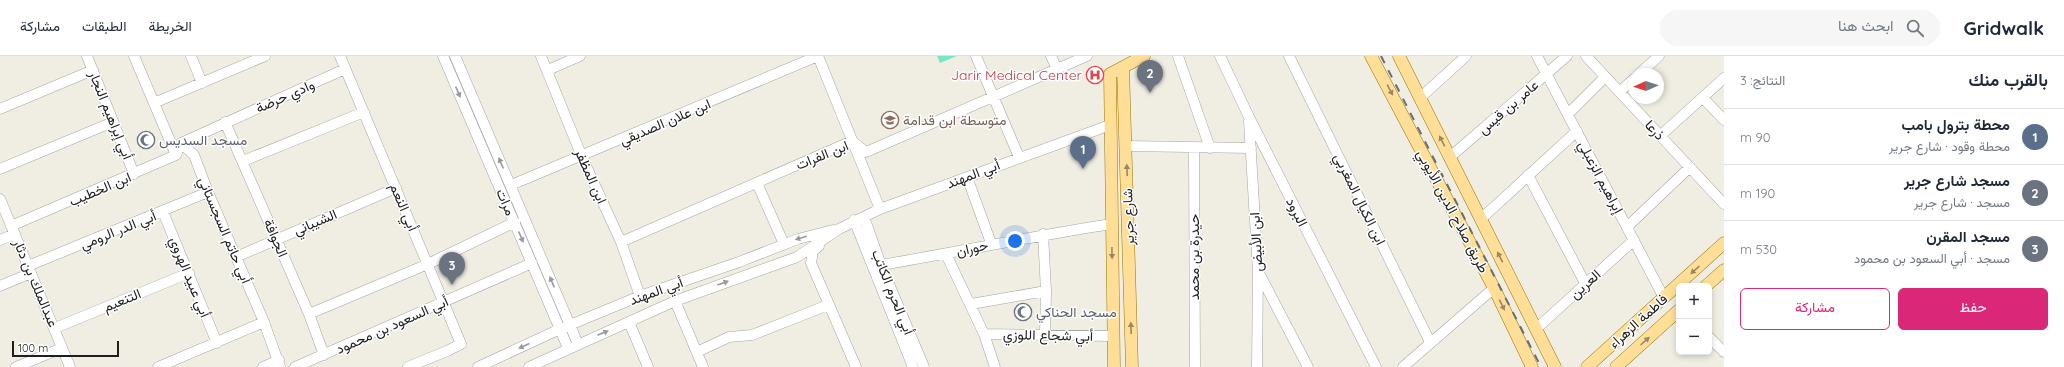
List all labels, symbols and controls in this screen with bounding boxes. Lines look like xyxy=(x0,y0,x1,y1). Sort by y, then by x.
search box xyxy=(1660,10,1940,46)
text: ابحث هنا xyxy=(1838,16,1894,35)
text: Gridwalk xyxy=(1964,16,2044,40)
text: مشاركة xyxy=(20,17,60,35)
text: الطبقات xyxy=(82,17,126,35)
text: الخريطة xyxy=(148,17,192,35)
icon: search xyxy=(1904,17,1926,39)
pin: 2 xyxy=(1137,60,1163,93)
hospital icon: Jarir Medical Center xyxy=(1085,65,1105,85)
place label: Jarir Medical Center xyxy=(951,66,1083,84)
street label: أبي إبراهيم النجار xyxy=(82,67,137,163)
north arrow xyxy=(1628,68,1664,104)
text: بالقرب منك xyxy=(1969,69,2048,90)
text: النتائج: 3 xyxy=(1740,72,1785,88)
street label: وادي حرضة xyxy=(253,75,318,120)
street label: عامر بن قيس xyxy=(1474,76,1542,138)
one-way arrow xyxy=(1386,85,1393,96)
one-way arrow xyxy=(455,86,461,97)
street label: ابن علان الصديقي xyxy=(617,95,715,152)
school or university icon: متوسطة ابن قدامة xyxy=(880,110,900,130)
place label: متوسطة ابن قدامة xyxy=(903,111,1006,129)
text: محطة بترول بامب xyxy=(1902,115,2010,134)
street label: ذرعا xyxy=(1641,116,1669,144)
text: 90 m xyxy=(1740,129,1770,145)
text: 1 xyxy=(2032,129,2038,145)
mosque icon: مسجد السديس xyxy=(136,130,156,150)
place label: مسجد السديس xyxy=(159,131,247,149)
one-way arrow xyxy=(1438,135,1445,147)
street label: ابن الفرات xyxy=(793,136,851,174)
pin: 1 xyxy=(1070,136,1096,169)
street label: إبراهيم الزعبلي xyxy=(1572,138,1628,218)
text: محطة وقود · شارع جرير xyxy=(1889,138,2010,154)
street label: ابن المظفر xyxy=(570,145,611,206)
street label: طريق صلاح الدين الأيوبي xyxy=(1410,146,1493,277)
street label: ابن الكيال المغربي xyxy=(1327,150,1390,249)
street label: أبي المهند xyxy=(944,156,1003,195)
one-way arrow xyxy=(498,157,504,168)
one-way arrow xyxy=(1124,163,1130,176)
street label: ابن الخطيب xyxy=(66,168,134,210)
text: مسجد شارع جرير xyxy=(1904,171,2010,190)
street label: أبي حاتم السجستاني xyxy=(192,174,256,287)
street label: أبي النعم xyxy=(383,180,422,235)
text: 190 m xyxy=(1740,185,1775,201)
text: 2 xyxy=(2031,185,2039,201)
street label: مرات xyxy=(492,186,520,218)
street label: شارع جرير xyxy=(1118,188,1140,247)
street label: البرود xyxy=(1282,194,1312,230)
text: مسجد · شارع جرير xyxy=(1914,194,2010,210)
street label: الشيباني xyxy=(290,205,341,242)
street label: أبي الدر الرومي xyxy=(77,207,160,256)
street label: ابن الأبيض xyxy=(1245,212,1267,272)
street label: حيدرة بن محمد xyxy=(1185,214,1203,300)
street label: الجوافة xyxy=(260,216,292,260)
text: مسجد المقرن xyxy=(1926,227,2010,246)
one-way arrow xyxy=(518,231,524,242)
your location xyxy=(1005,231,1025,251)
street label: أبي عبيد الهروي xyxy=(163,234,214,321)
street label: عبدالملك بن دثار xyxy=(9,235,63,330)
one-way arrow xyxy=(794,235,806,241)
street label: حوران xyxy=(954,236,990,260)
text: 530 m xyxy=(1740,241,1777,257)
text: 3 xyxy=(2032,241,2039,257)
street label: أبي الحرم الكاتب xyxy=(865,247,918,338)
one-way arrow xyxy=(1108,247,1115,259)
text: مسجد · أبي السعود بن محمود xyxy=(1854,250,2010,266)
one-way arrow xyxy=(1497,251,1503,263)
pin: 3 xyxy=(439,252,465,285)
street label: العرين xyxy=(1566,265,1604,303)
one-way arrow xyxy=(1690,265,1700,274)
street label: أبي المهند xyxy=(627,273,686,312)
one-way arrow xyxy=(548,276,554,288)
one-way arrow xyxy=(717,280,729,286)
map controls xyxy=(1676,283,1712,355)
button: + xyxy=(1676,283,1712,319)
street label: التنعيم xyxy=(100,284,144,316)
button: مشاركة xyxy=(1740,288,1890,330)
button: حفظ xyxy=(1898,288,2048,330)
street label: فاطمة الزهراء xyxy=(1605,290,1671,352)
street label: أبي السعود بن محمود xyxy=(333,292,452,361)
one-way arrow xyxy=(1499,299,1505,311)
mosque icon: مسجد الحناكي xyxy=(1013,302,1033,322)
place label: مسجد الحناكي xyxy=(1036,303,1117,324)
button: − xyxy=(1676,319,1712,355)
one-way arrow xyxy=(1128,321,1134,334)
street label: أبي شجاع اللوزي xyxy=(1003,325,1093,348)
one-way arrow xyxy=(597,330,609,336)
one-way arrow xyxy=(1640,336,1650,346)
scale bar xyxy=(12,339,119,358)
text: 100 m xyxy=(18,341,48,355)
one-way arrow xyxy=(518,343,530,349)

